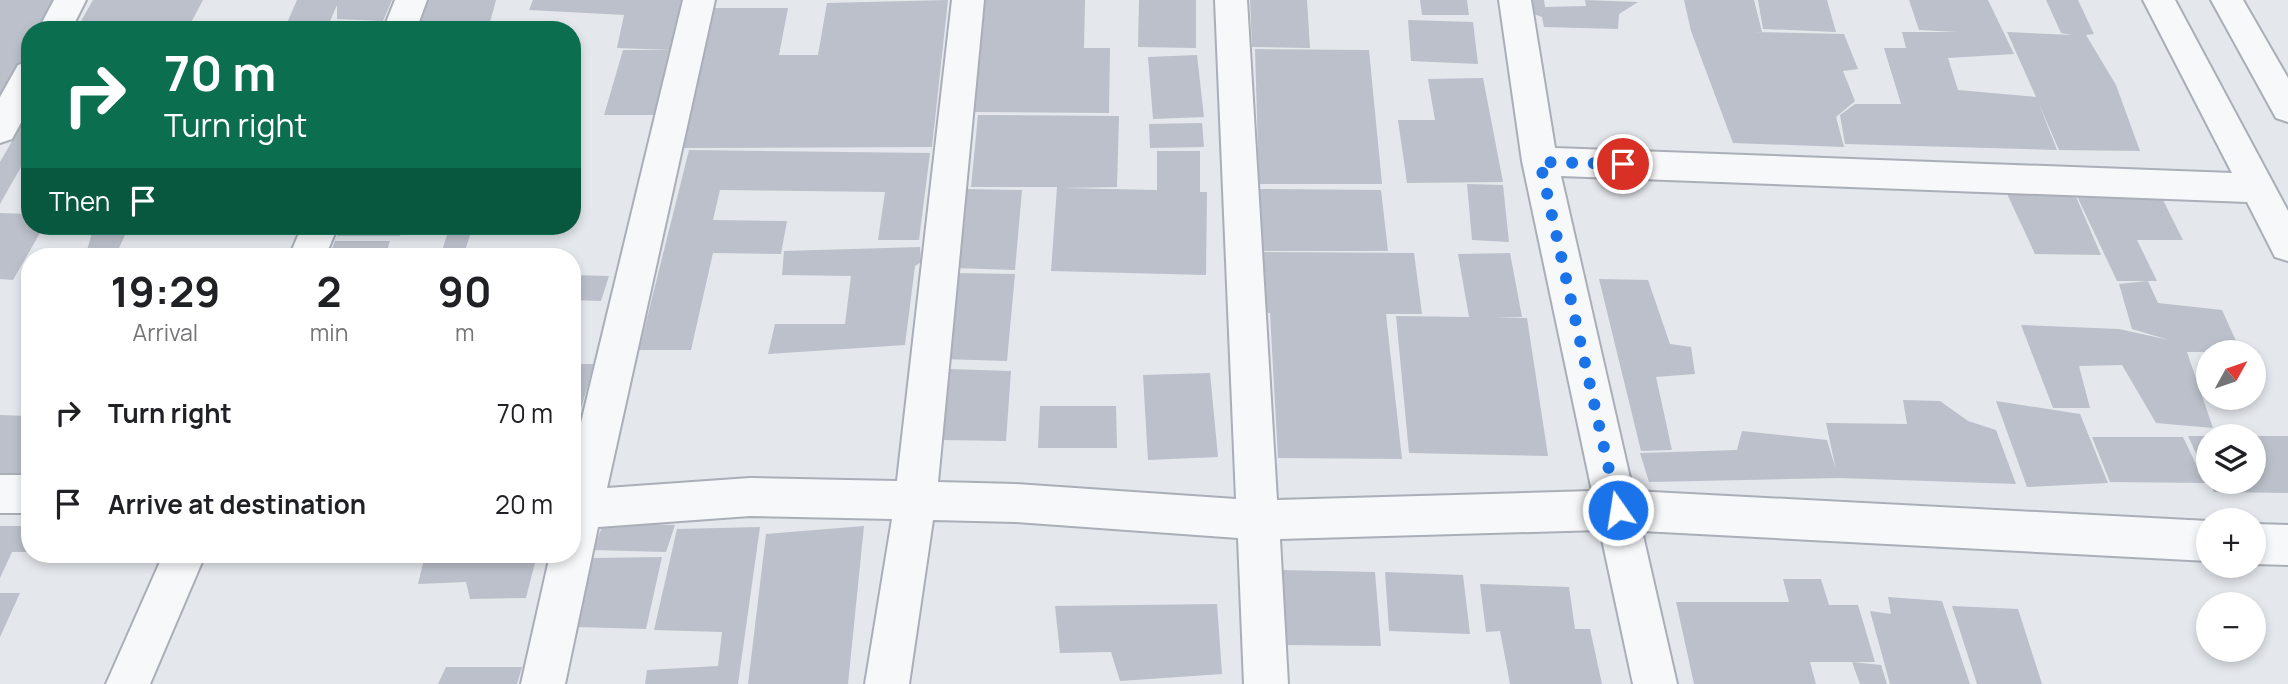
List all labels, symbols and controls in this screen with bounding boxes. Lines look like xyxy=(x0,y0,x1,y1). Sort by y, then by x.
text: 70 m xyxy=(164,39,276,106)
icon: right xyxy=(49,49,140,140)
text: Turn right xyxy=(164,103,307,147)
pin xyxy=(1593,134,1653,194)
icon: arrive xyxy=(1604,145,1642,183)
icon: arrive xyxy=(124,182,162,220)
text: Then xyxy=(49,183,110,219)
text: 19:29 xyxy=(110,262,220,320)
text: 2 xyxy=(317,262,342,320)
text: 90 xyxy=(438,262,492,320)
text: Arrival xyxy=(133,316,198,348)
text: min xyxy=(310,316,348,348)
text: m xyxy=(455,316,474,348)
north arrow xyxy=(2196,340,2266,410)
map controls xyxy=(2196,340,2266,662)
icon: right xyxy=(49,394,87,432)
text: Turn right xyxy=(108,395,232,431)
text: 70 m xyxy=(497,395,553,431)
button: layers xyxy=(2196,424,2266,494)
position arrow xyxy=(1581,473,1655,547)
icon: arrive xyxy=(49,485,87,523)
text: Arrive at destination xyxy=(108,486,366,522)
text: 20 m xyxy=(495,486,553,522)
button: + xyxy=(2196,508,2266,578)
button: − xyxy=(2196,592,2266,662)

